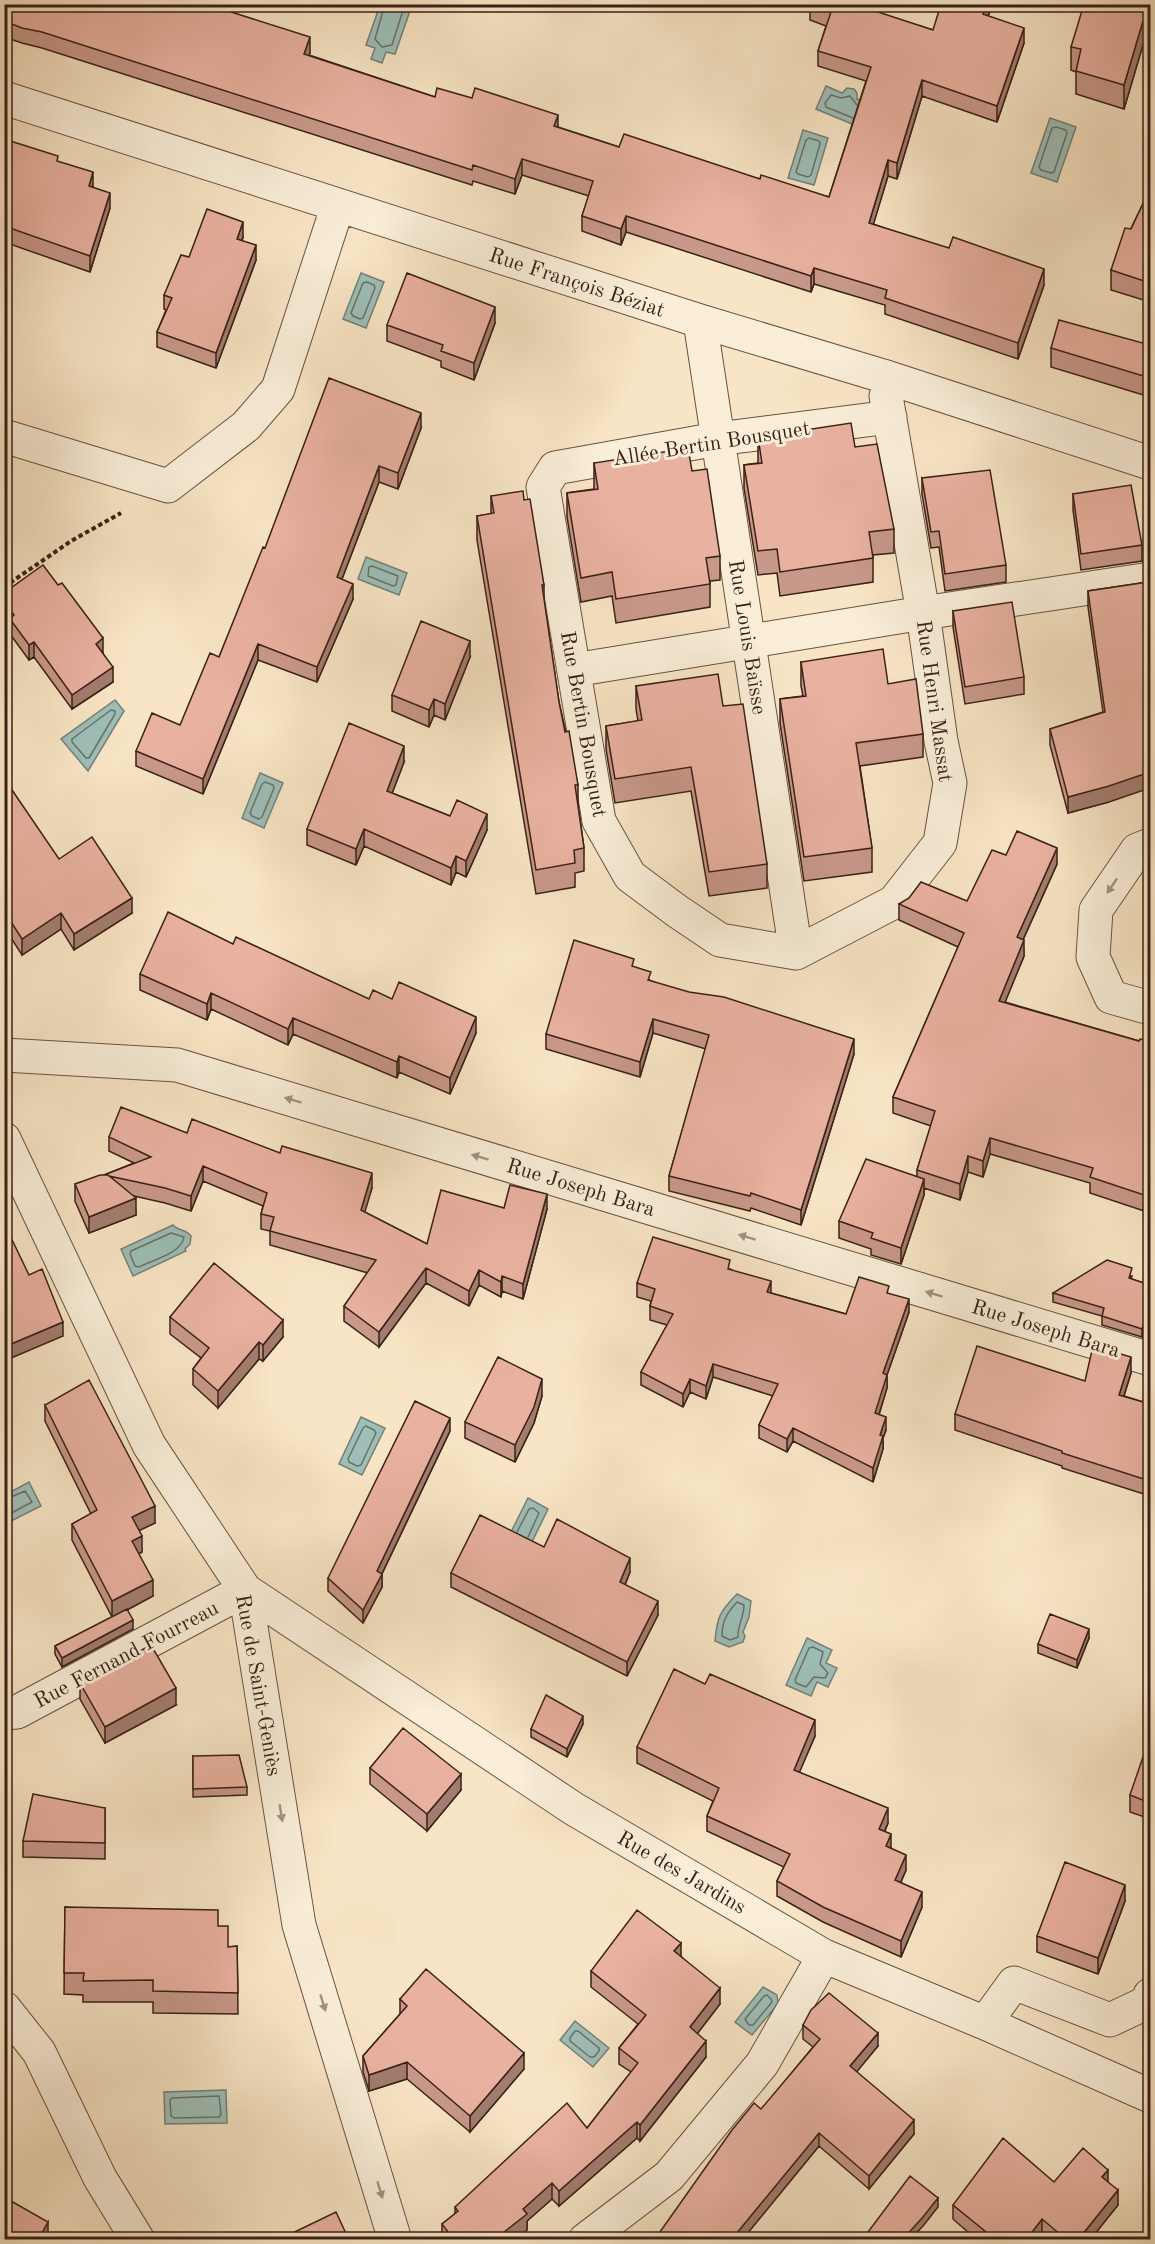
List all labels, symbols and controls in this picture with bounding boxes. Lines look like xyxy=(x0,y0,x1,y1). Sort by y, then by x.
street label: Rue François Béziat xyxy=(486,245,667,322)
street label: Allée Bertin Bousquet xyxy=(611,418,811,470)
street label: Rue Louis Baïsse xyxy=(724,558,769,716)
street label: Rue Henri Massat xyxy=(912,619,955,784)
street label: Rue Bertin Bousquet xyxy=(556,629,609,819)
one-way arrow xyxy=(1106,878,1118,894)
one-way arrow xyxy=(284,1095,302,1104)
one-way arrow xyxy=(471,1151,489,1161)
street label: Rue Joseph Bara xyxy=(504,1156,657,1221)
one-way arrow xyxy=(738,1232,756,1241)
one-way arrow xyxy=(925,1289,943,1298)
street label: Rue Joseph Bara xyxy=(969,1297,1122,1362)
street label: Rue de Saint-Geniès xyxy=(231,1593,284,1778)
street label: Rue Fernand Fourreau xyxy=(31,1598,222,1713)
one-way arrow xyxy=(277,1804,286,1823)
street label: Rue des Jardins xyxy=(613,1828,749,1919)
one-way arrow xyxy=(319,1995,328,2013)
one-way arrow xyxy=(376,2181,385,2199)

